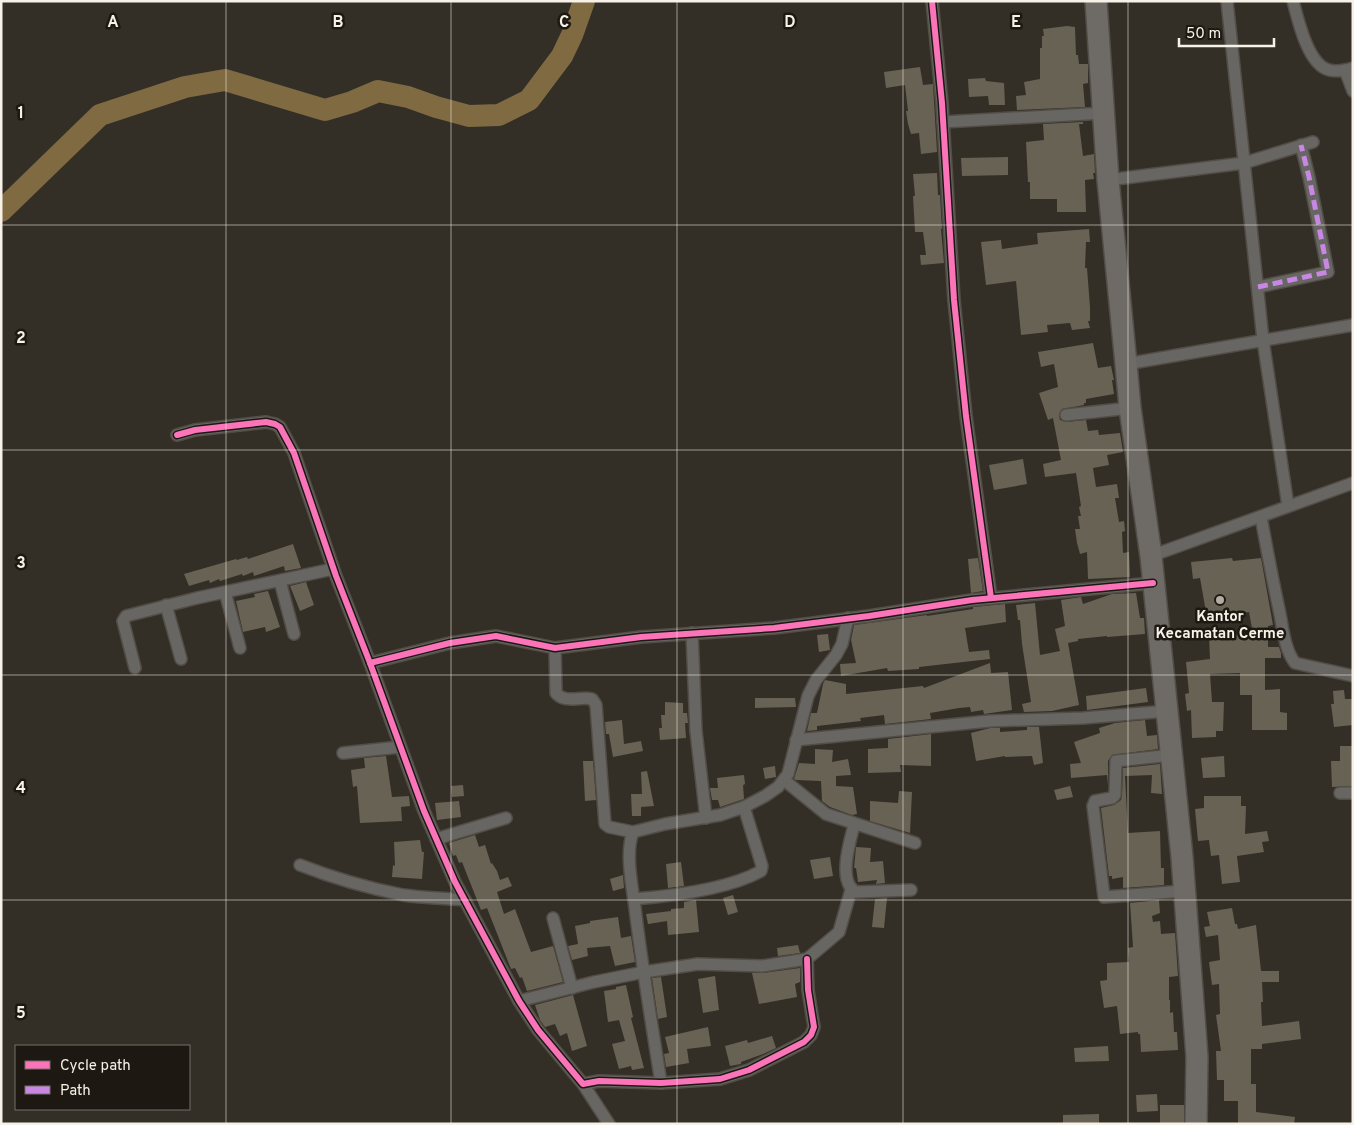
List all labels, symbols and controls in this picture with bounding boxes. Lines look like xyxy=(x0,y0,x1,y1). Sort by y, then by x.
text: A xyxy=(107,13,119,33)
text: B xyxy=(332,13,344,33)
text: C xyxy=(559,13,569,33)
text: D xyxy=(784,13,796,33)
text: E xyxy=(1011,13,1021,33)
scale bar xyxy=(1179,15,1274,47)
text: 50 m xyxy=(1186,25,1221,44)
text: 1 xyxy=(18,104,24,124)
text: 2 xyxy=(16,329,26,349)
text: 3 xyxy=(16,554,26,574)
marker: Kantor Kecamatan Cerme xyxy=(1214,594,1226,606)
place label: Kantor Kecamatan Cerme xyxy=(1156,608,1284,644)
text: 4 xyxy=(16,779,26,799)
text: 5 xyxy=(16,1004,26,1024)
legend xyxy=(15,1045,190,1110)
text: Cycle path xyxy=(60,1057,131,1076)
text: Path xyxy=(60,1082,91,1101)

